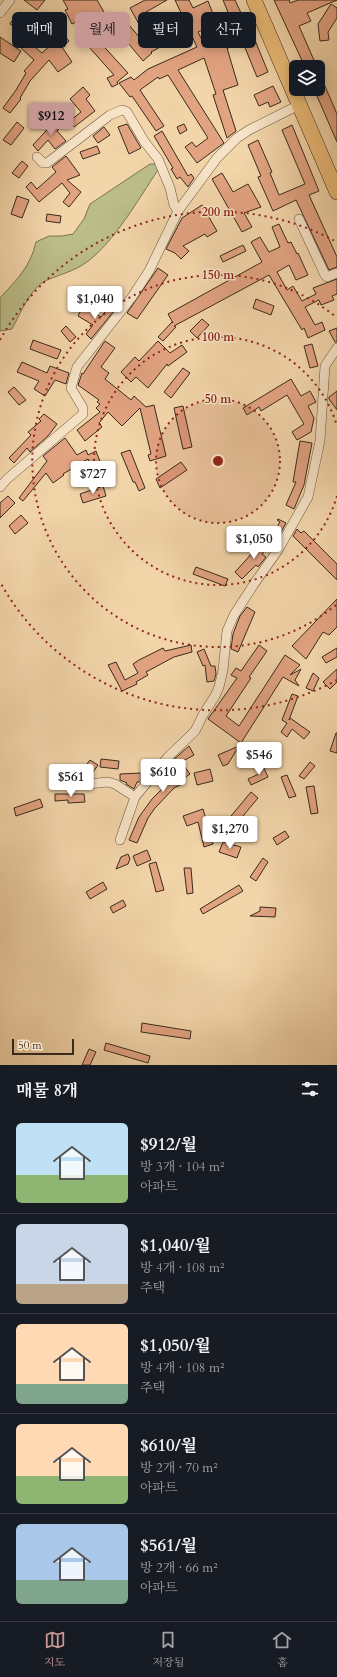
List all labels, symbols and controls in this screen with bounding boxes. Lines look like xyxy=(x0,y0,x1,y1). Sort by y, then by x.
chip: 매매 xyxy=(12,12,67,48)
chip: 월세 xyxy=(75,12,130,48)
chip: 필터 xyxy=(138,12,193,48)
chip: 신규 xyxy=(201,12,256,48)
map controls xyxy=(289,60,325,96)
button: layers xyxy=(289,60,325,96)
pin: $912 xyxy=(27,103,75,137)
text: $912 xyxy=(38,107,64,125)
text: 200 m xyxy=(202,204,235,220)
text: 150 m xyxy=(202,267,235,283)
pin: $1,040 xyxy=(62,286,128,320)
text: $1,040 xyxy=(76,290,114,308)
text: 100 m xyxy=(202,329,235,345)
text: 50 m xyxy=(205,391,232,407)
centre of rings xyxy=(211,454,225,468)
pin: $727 xyxy=(69,461,117,495)
text: $727 xyxy=(80,465,106,483)
pin: $1,050 xyxy=(221,526,287,560)
text: $1,050 xyxy=(235,530,273,548)
pin: $546 xyxy=(235,742,283,776)
text: $546 xyxy=(246,746,272,764)
pin: $610 xyxy=(139,759,187,793)
text: $610 xyxy=(150,763,176,781)
pin: $561 xyxy=(47,764,95,798)
text: $561 xyxy=(58,768,84,786)
pin: $1,270 xyxy=(197,816,263,850)
text: $1,270 xyxy=(211,820,249,838)
scale bar xyxy=(12,1037,74,1056)
text: 50 m xyxy=(18,1038,42,1053)
icon: filters xyxy=(299,1078,321,1100)
text: 매물 8개 xyxy=(16,1079,79,1102)
text: $912/월 xyxy=(140,1133,197,1156)
icon: home xyxy=(48,1139,96,1187)
text: 방 3개 · 104 m² xyxy=(140,1158,224,1176)
text: 아파트 xyxy=(140,1178,178,1196)
text: $1,040/월 xyxy=(140,1234,211,1257)
icon: home xyxy=(48,1240,96,1288)
text: 방 4개 · 108 m² xyxy=(140,1259,224,1277)
text: 주택 xyxy=(140,1279,165,1297)
text: $1,050/월 xyxy=(140,1334,211,1357)
icon: home xyxy=(48,1340,96,1388)
text: 방 4개 · 108 m² xyxy=(140,1359,224,1377)
text: 주택 xyxy=(140,1379,165,1397)
text: $610/월 xyxy=(140,1434,197,1457)
icon: home xyxy=(48,1440,96,1488)
text: 방 2개 · 70 m² xyxy=(140,1459,218,1477)
text: 아파트 xyxy=(140,1479,178,1497)
text: $561/월 xyxy=(140,1534,197,1557)
icon: home xyxy=(48,1540,96,1588)
text: 방 2개 · 66 m² xyxy=(140,1559,218,1577)
text: 아파트 xyxy=(140,1579,178,1597)
tab: 지도 xyxy=(44,1629,66,1670)
tab: 저장됨 xyxy=(153,1629,184,1670)
tab: 홈 xyxy=(271,1629,293,1670)

